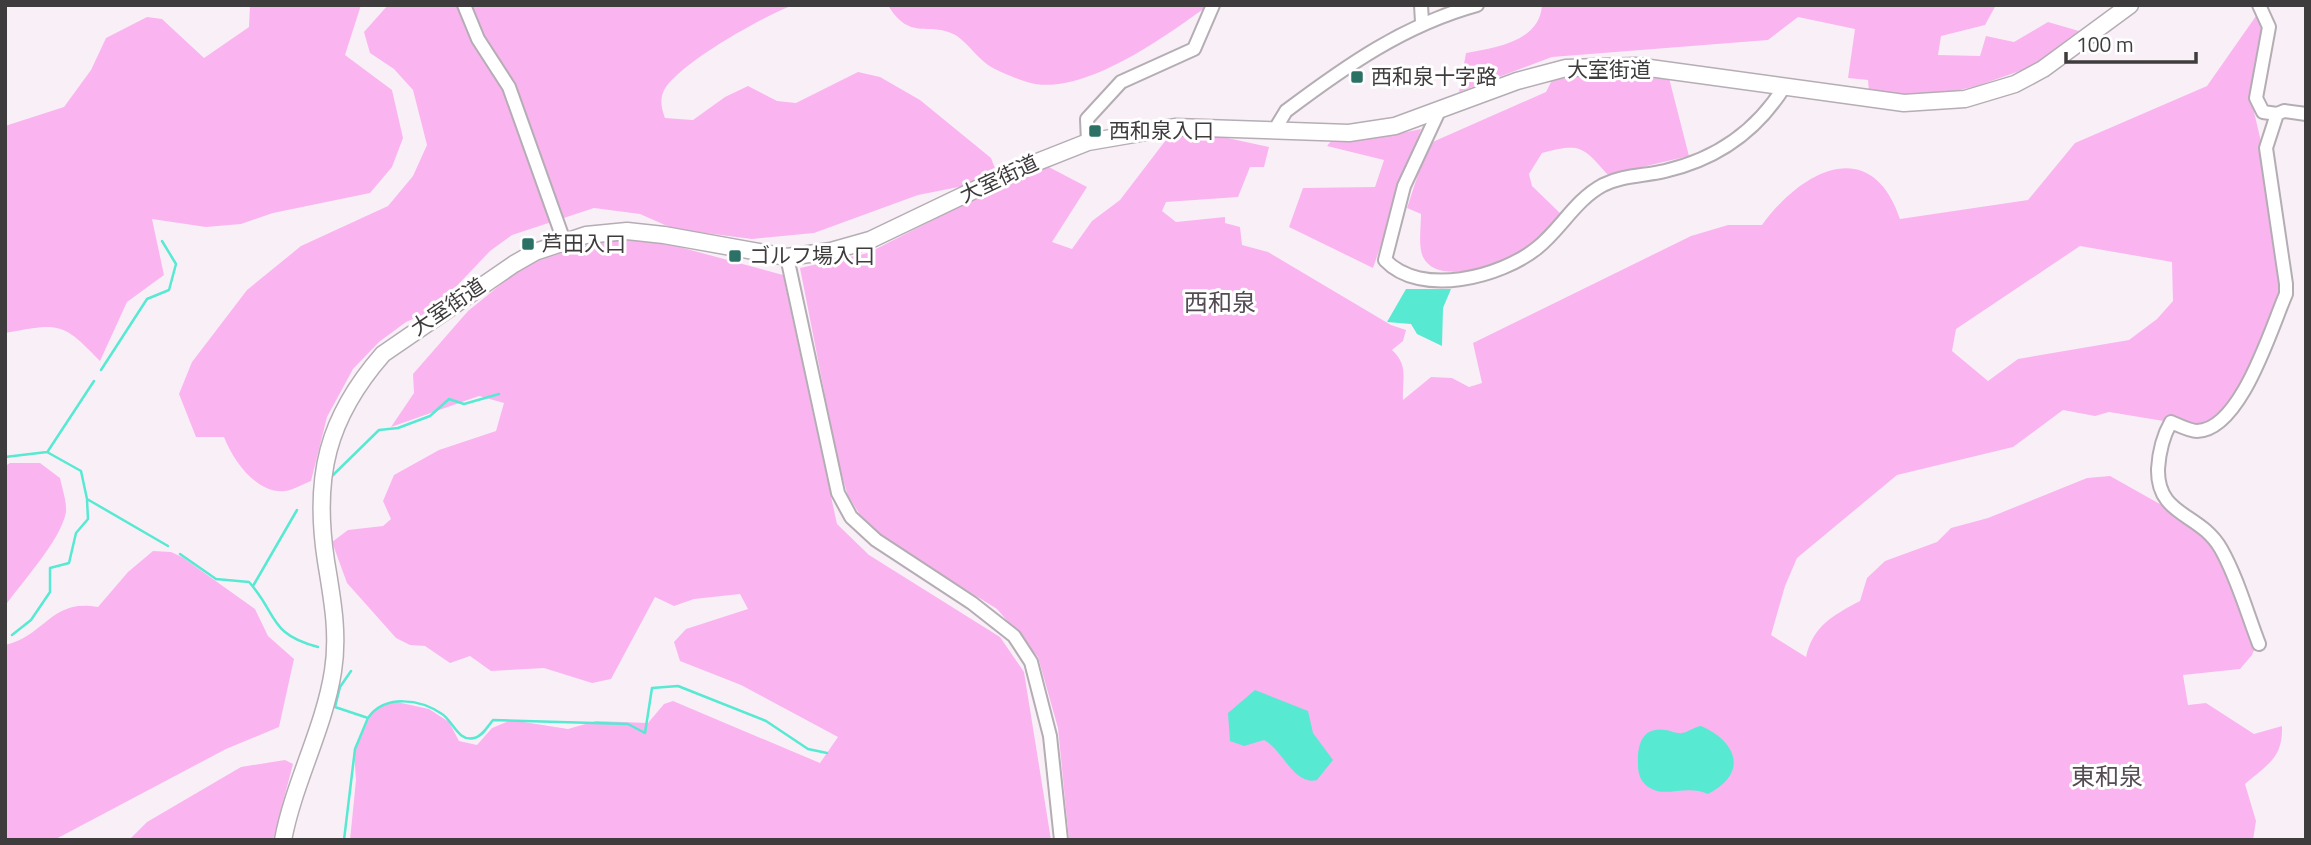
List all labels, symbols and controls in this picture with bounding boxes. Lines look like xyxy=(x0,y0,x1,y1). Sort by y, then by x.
scale bar xyxy=(2066,21,2196,65)
text: 100 m xyxy=(2076,28,2133,60)
street label: 大室街道 xyxy=(1567,53,1651,85)
place label: 西和泉十字路 xyxy=(1371,60,1497,92)
marker: 西和泉十字路 xyxy=(1349,69,1365,85)
place label: 西和泉入口 xyxy=(1109,114,1214,146)
marker: 西和泉入口 xyxy=(1087,123,1103,139)
street label: 大室街道 xyxy=(954,146,1043,210)
place label: 芦田入口 xyxy=(542,227,626,259)
marker: 芦田入口 xyxy=(520,236,536,252)
place label: ゴルフ場入口 xyxy=(749,239,875,271)
marker: ゴルフ場入口 xyxy=(727,248,743,264)
street label: 大室街道 xyxy=(404,269,491,343)
district label: 西和泉 xyxy=(1184,284,1256,320)
district label: 東和泉 xyxy=(2071,758,2143,794)

